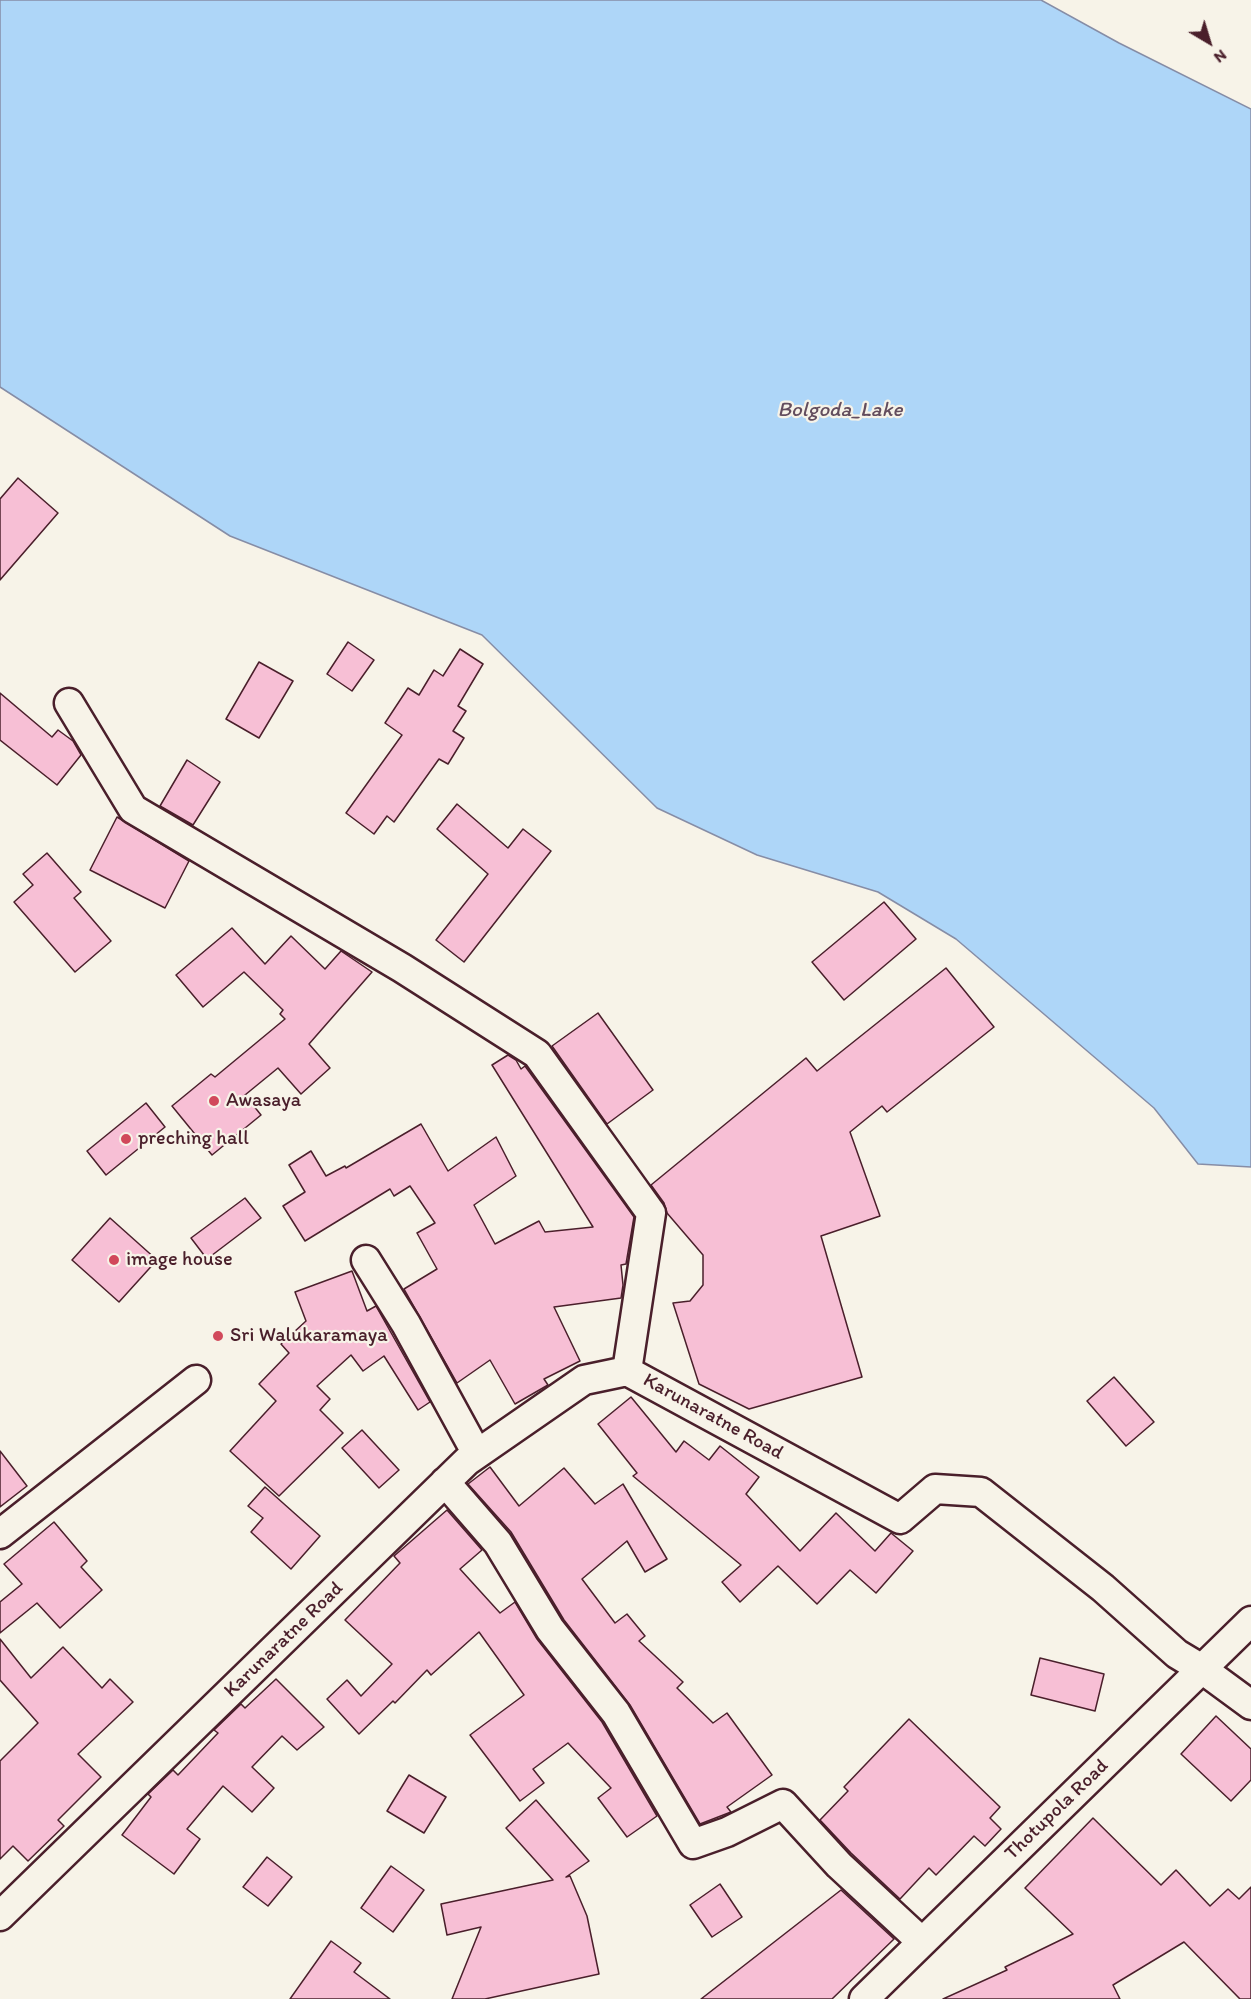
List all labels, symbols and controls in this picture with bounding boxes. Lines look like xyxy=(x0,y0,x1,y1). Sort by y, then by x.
north arrow xyxy=(1179,12,1239,72)
text: N xyxy=(1210,46,1230,67)
water label: Bolgoda_Lake xyxy=(778,398,902,424)
place label: Awasaya xyxy=(226,1089,301,1113)
marker: Awasaya xyxy=(207,1094,221,1108)
place label: preching hall xyxy=(138,1127,249,1151)
marker: preching hall xyxy=(119,1132,133,1146)
place label: image house xyxy=(126,1248,233,1272)
marker: image house xyxy=(107,1253,121,1267)
place label: Sri Walukaramaya xyxy=(230,1324,388,1348)
marker: Sri Walukaramaya xyxy=(211,1329,225,1343)
street label: Karunaratne Road xyxy=(639,1369,787,1465)
street label: Karunaratne Road xyxy=(219,1577,349,1703)
street label: Thotupola Road xyxy=(1000,1754,1114,1866)

